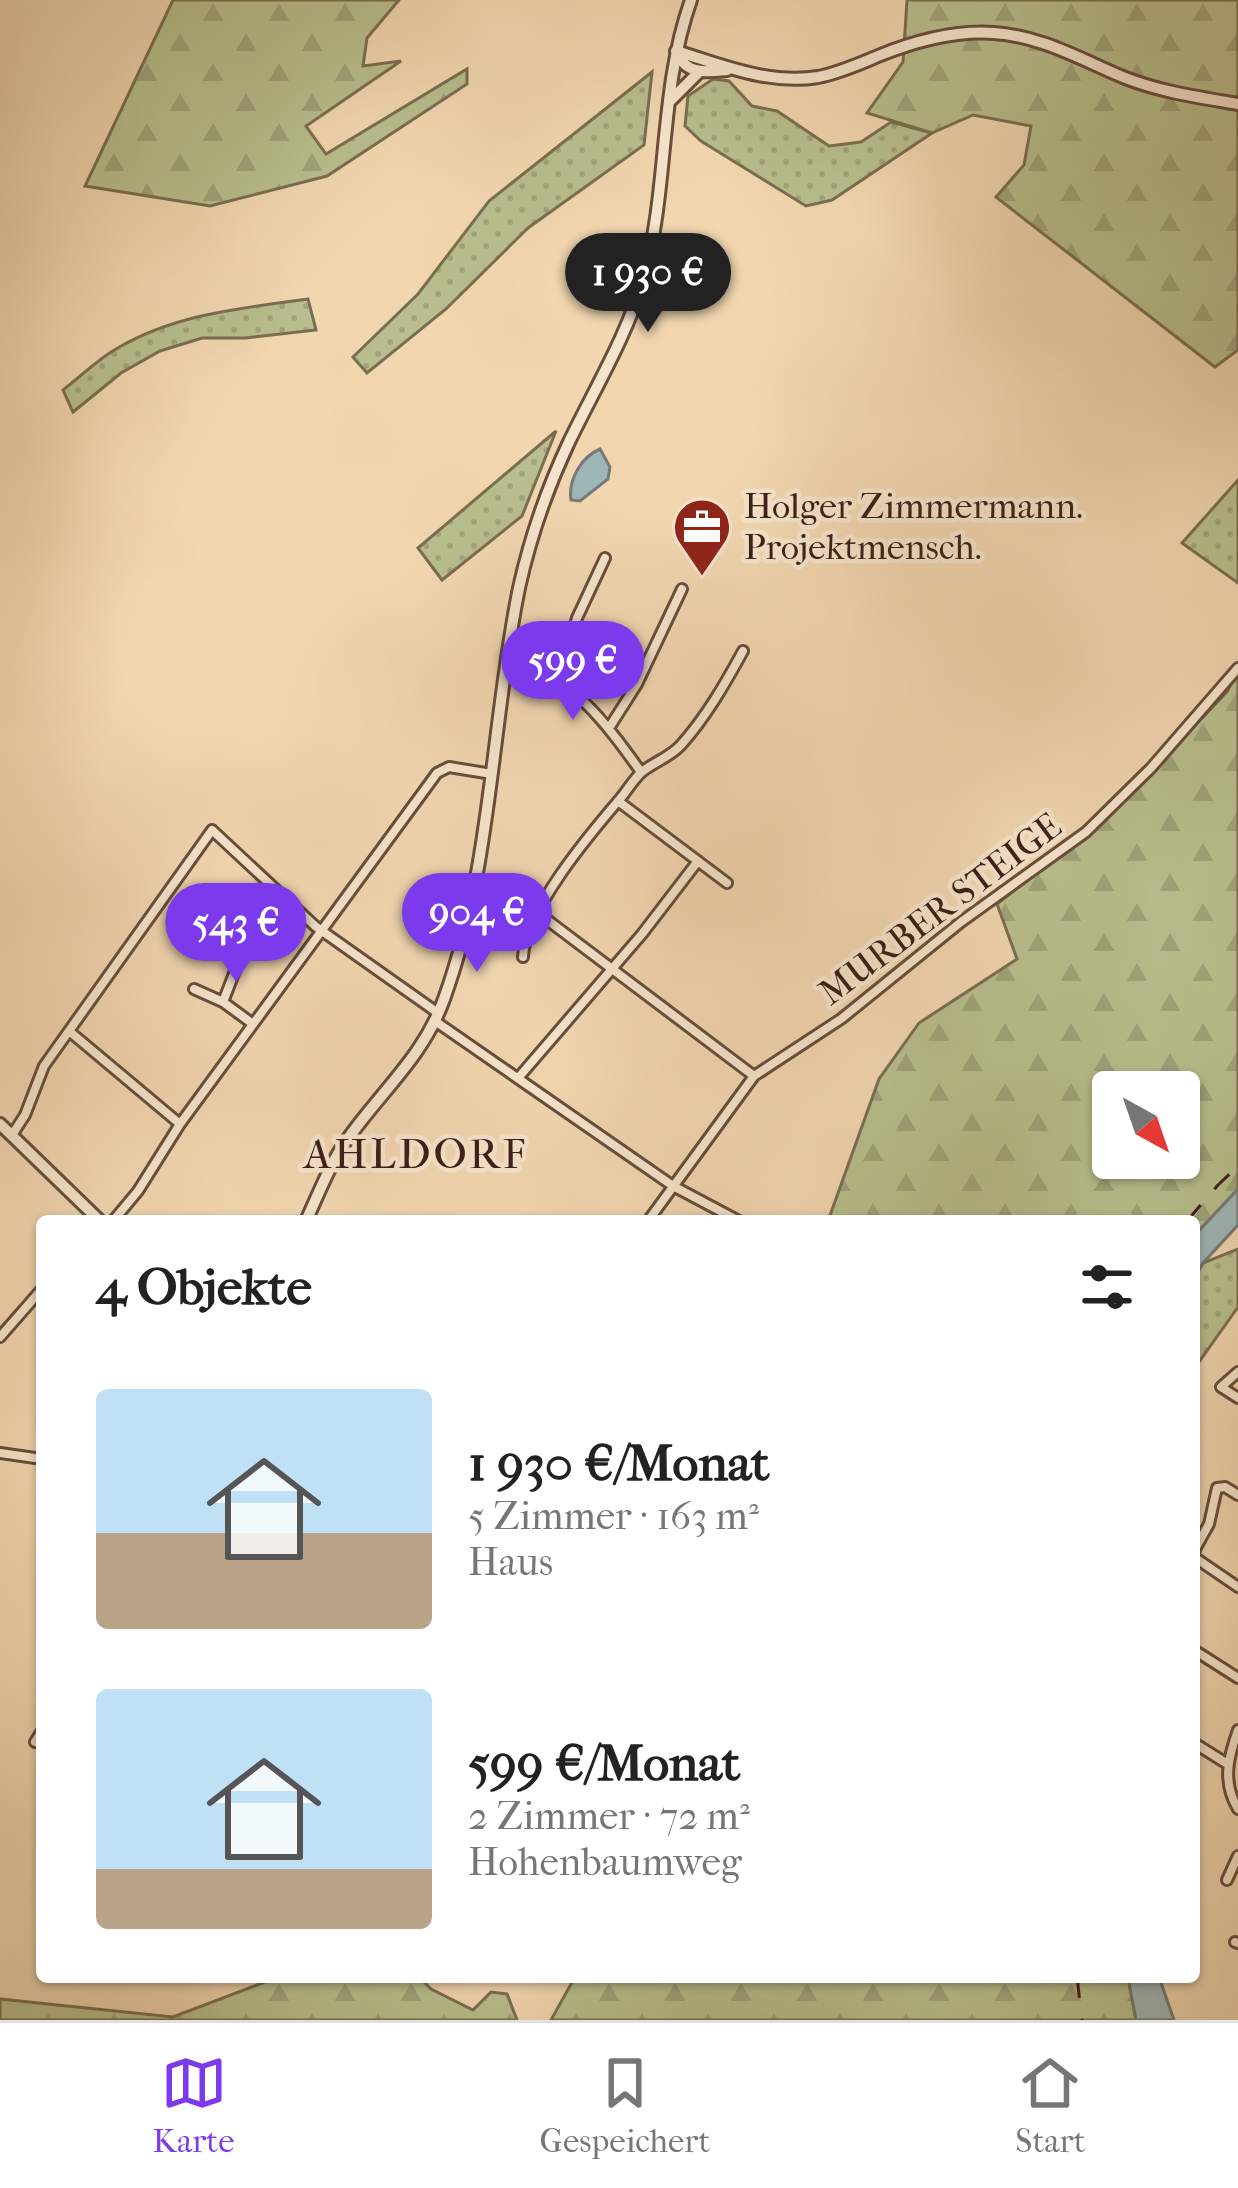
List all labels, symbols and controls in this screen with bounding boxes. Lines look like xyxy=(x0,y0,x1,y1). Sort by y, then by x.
pin: 1 930 € xyxy=(537,233,759,335)
text: 1 930 € xyxy=(592,249,704,295)
place label: Holger Zimmermann. Projektmensch. xyxy=(744,485,1083,568)
office icon: Holger Zimmermann. Projektmensch. xyxy=(671,496,733,578)
pin: 599 € xyxy=(489,621,657,723)
text: 599 € xyxy=(528,637,618,683)
street label: MURBER STEIGE xyxy=(811,804,1069,1014)
pin: 904 € xyxy=(393,873,561,975)
pin: 543 € xyxy=(152,883,320,985)
text: 904 € xyxy=(429,889,525,935)
text: 543 € xyxy=(192,899,280,945)
north arrow xyxy=(1092,1071,1200,1179)
map controls xyxy=(1092,1071,1200,1179)
district label: AHLDORF xyxy=(302,1130,528,1179)
icon: filters xyxy=(1074,1254,1140,1320)
text: 4 Objekte xyxy=(96,1257,312,1317)
text: 1 930 €/Monat xyxy=(468,1433,770,1493)
icon: home xyxy=(192,1437,336,1581)
text: 5 Zimmer · 163 m² xyxy=(468,1493,759,1539)
text: Haus xyxy=(468,1539,553,1585)
text: 599 €/Monat xyxy=(468,1733,740,1793)
icon: home xyxy=(192,1737,336,1881)
text: 2 Zimmer · 72 m² xyxy=(468,1793,750,1839)
text: Hohenbaumweg xyxy=(468,1839,742,1885)
tab: Karte xyxy=(153,2050,234,2161)
tab: Gespeichert xyxy=(540,2050,710,2161)
tab: Start xyxy=(1015,2050,1085,2161)

